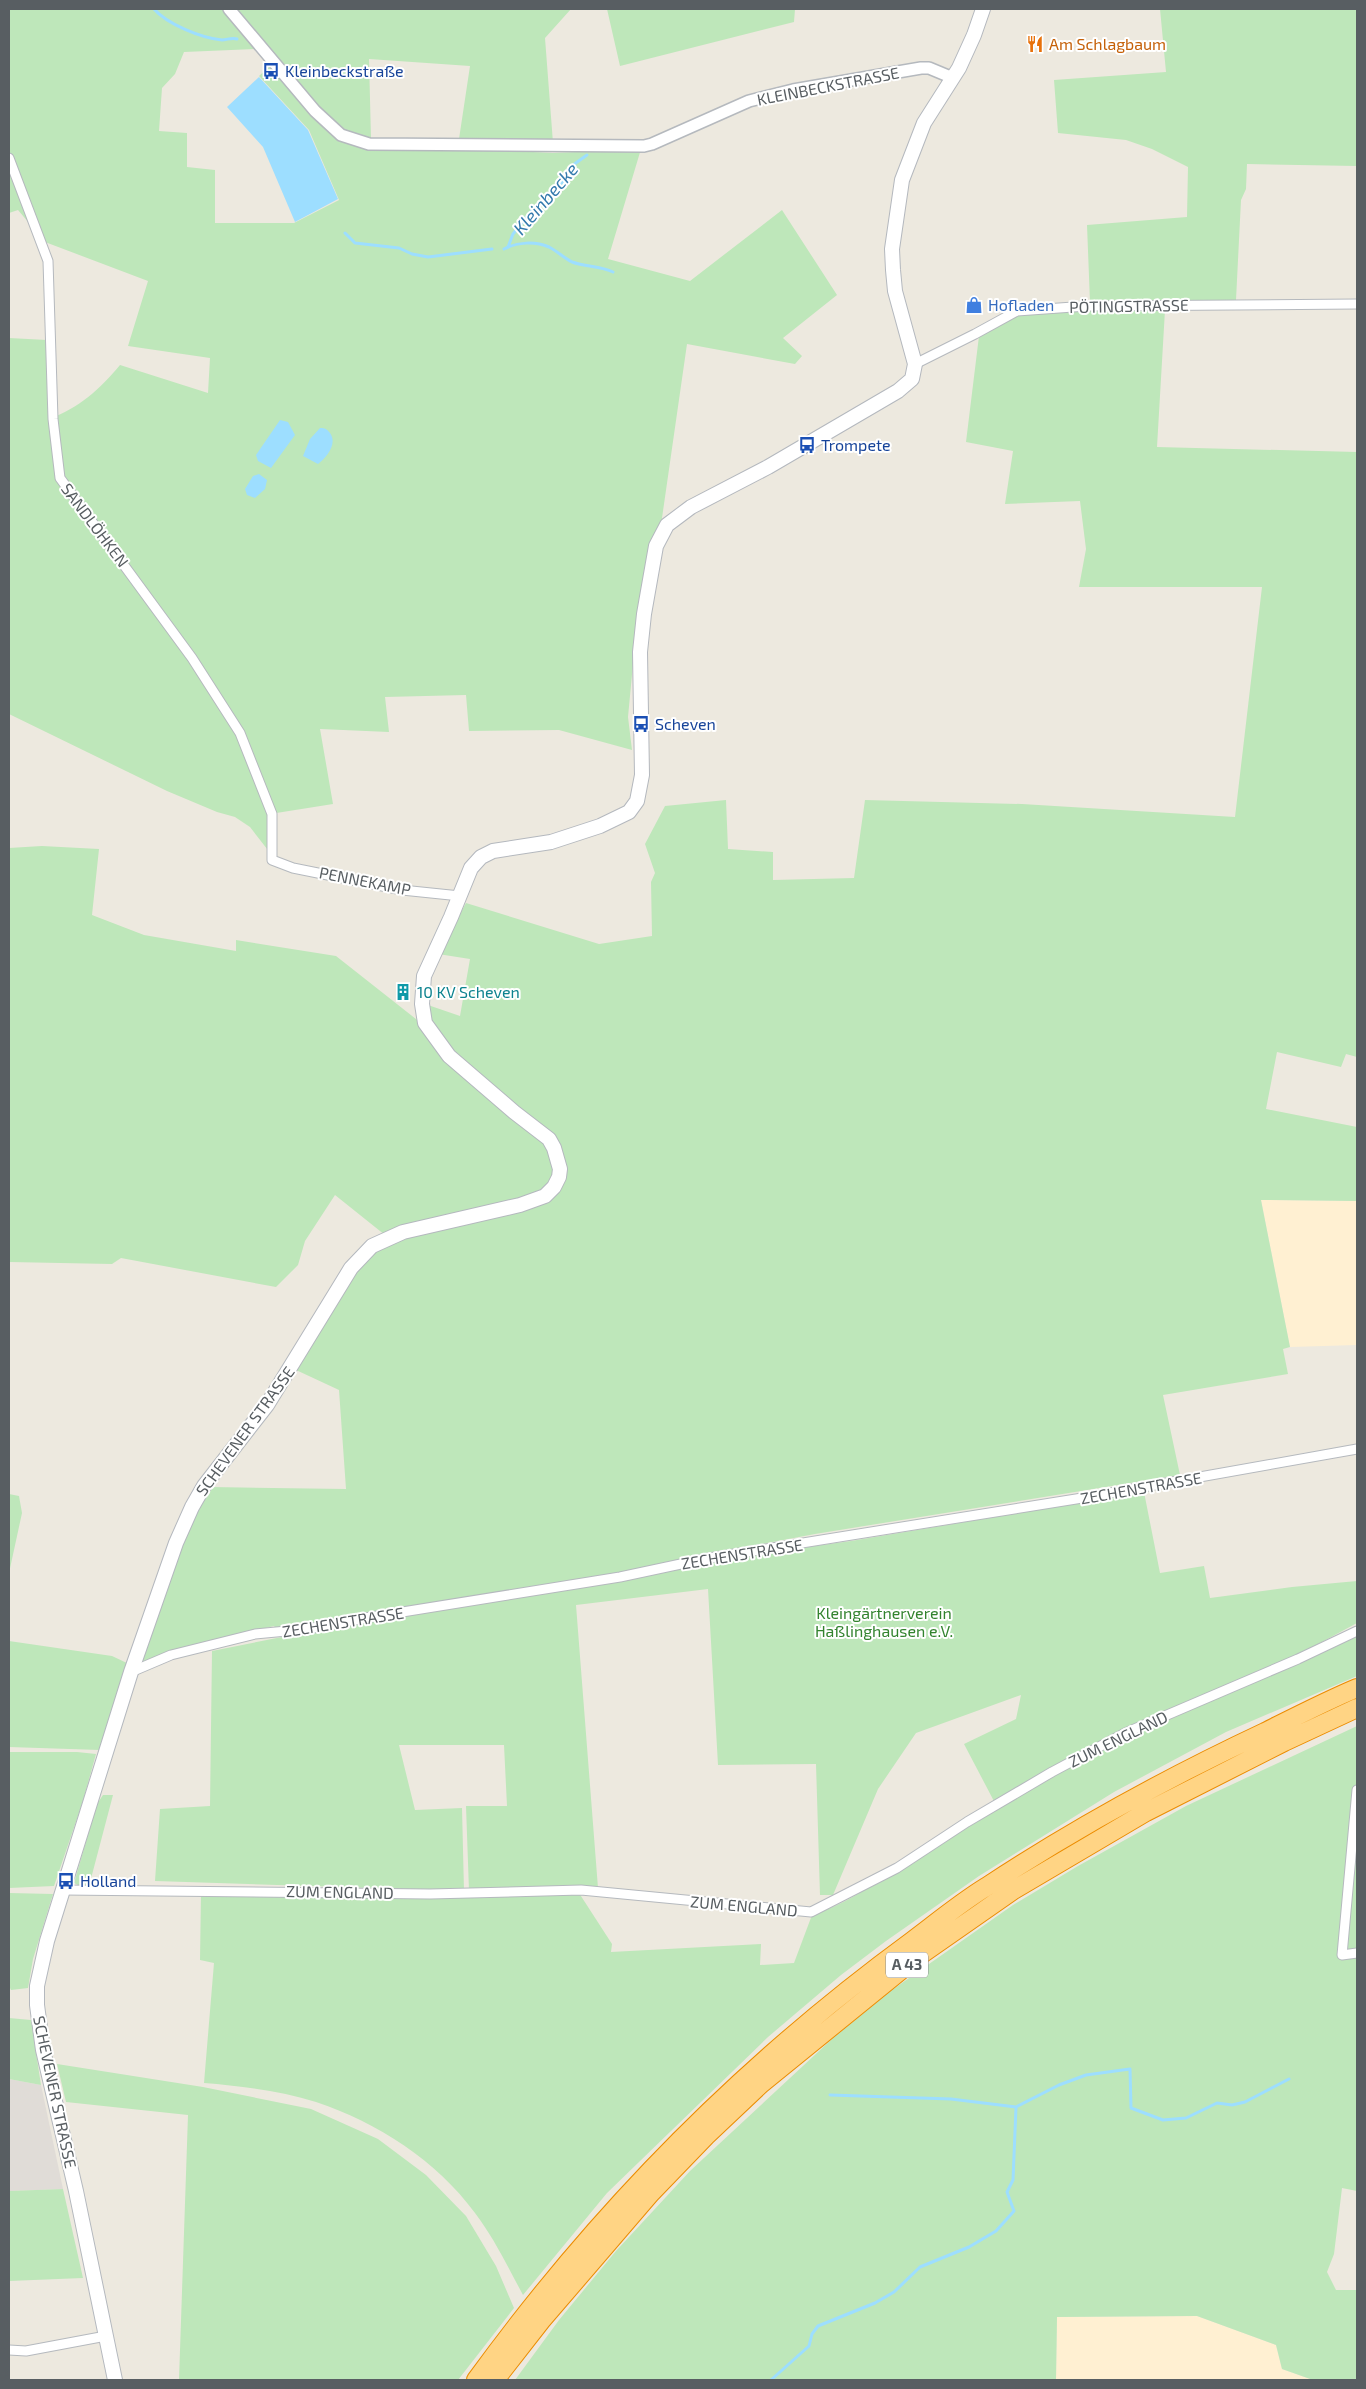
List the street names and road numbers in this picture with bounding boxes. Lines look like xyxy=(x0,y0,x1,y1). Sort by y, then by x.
street label: KLEINBECKSTRASSE xyxy=(755,62,901,109)
street label: PÖTINGSTRASSE xyxy=(1069,295,1189,316)
street label: SANDLÖHKEN xyxy=(58,479,133,570)
street label: PENNEKAMP xyxy=(318,862,412,899)
street label: SCHEVENER STRASSE xyxy=(191,1362,298,1499)
street label: ZECHENSTRASSE xyxy=(1079,1467,1203,1508)
street label: ZECHENSTRASSE xyxy=(680,1534,804,1573)
street label: ZECHENSTRASSE xyxy=(281,1602,405,1641)
street label: ZUM ENGLAND xyxy=(1065,1706,1170,1771)
street label: ZUM ENGLAND xyxy=(286,1881,394,1902)
street label: ZUM ENGLAND xyxy=(690,1891,799,1920)
road number: A 43 xyxy=(886,1952,928,1978)
street label: SCHEVENER STRASSE xyxy=(30,2014,81,2170)

